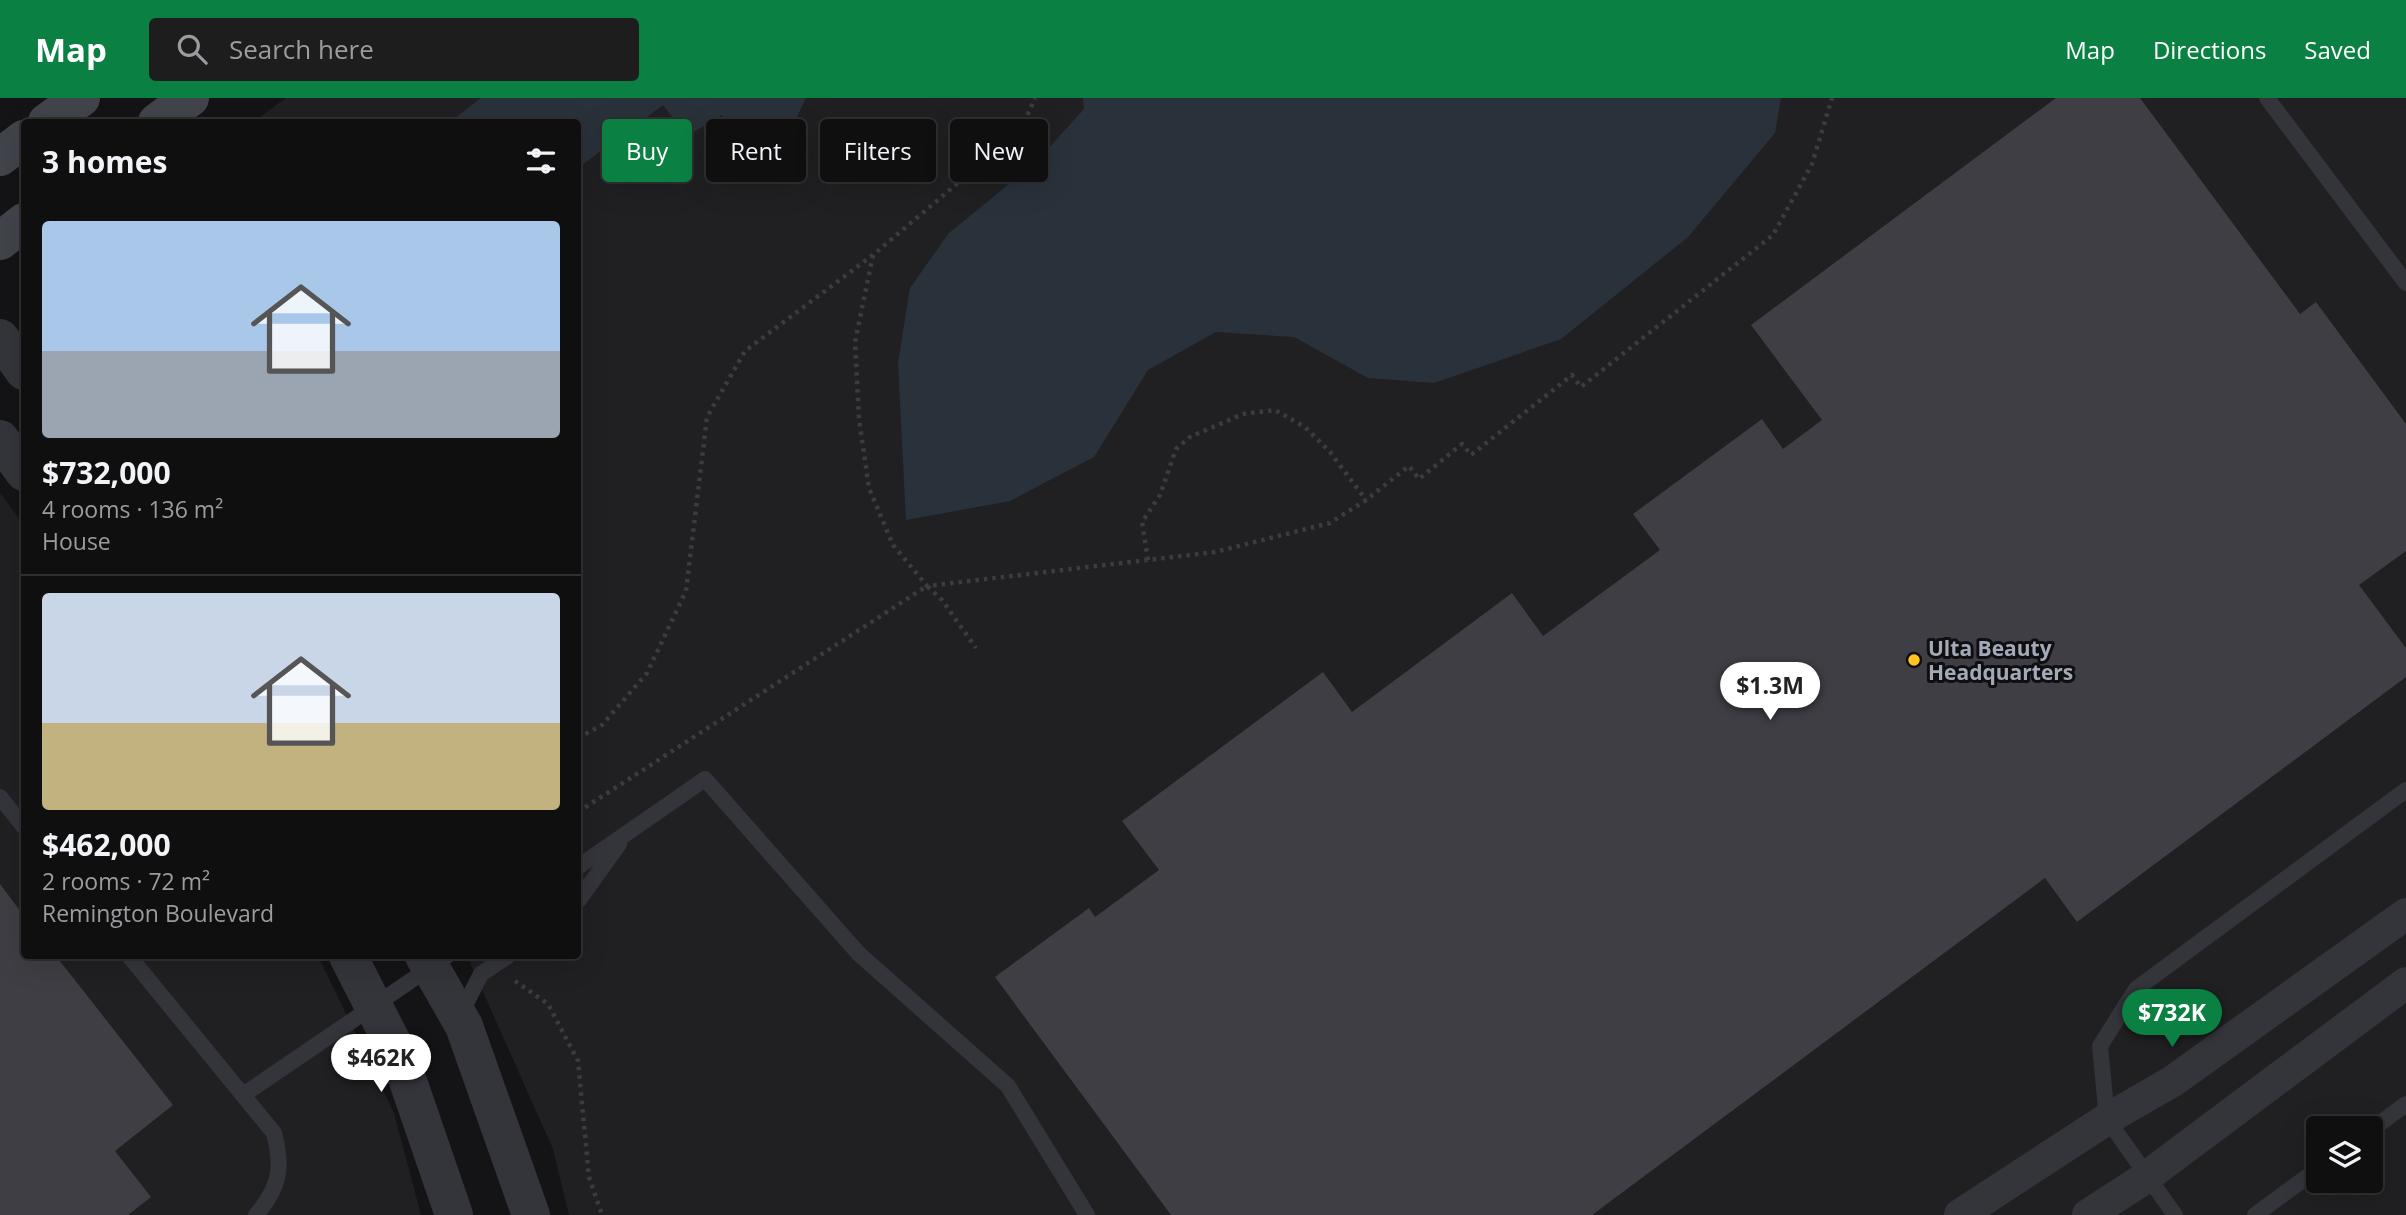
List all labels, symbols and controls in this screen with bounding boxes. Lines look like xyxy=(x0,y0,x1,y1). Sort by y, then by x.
search box xyxy=(149,18,639,81)
text: Map xyxy=(35,27,107,72)
icon: search xyxy=(173,30,211,68)
text: Search here xyxy=(229,31,374,67)
text: Map xyxy=(2065,33,2115,66)
text: Directions xyxy=(2153,33,2266,66)
text: Saved xyxy=(2304,33,2371,66)
chip: Buy xyxy=(602,119,692,182)
chip: Rent xyxy=(706,119,806,182)
chip: Filters xyxy=(820,119,936,182)
chip: New xyxy=(950,119,1048,182)
text: 3 homes xyxy=(42,141,167,182)
icon: filters xyxy=(522,142,560,180)
icon: home xyxy=(238,266,364,392)
text: $732,000 xyxy=(42,452,171,493)
text: 4 rooms · 136 m² xyxy=(42,493,223,525)
text: House xyxy=(42,525,111,557)
place label: Ulta Beauty Headquarters xyxy=(1928,634,2073,686)
icon: home xyxy=(238,638,364,764)
marker: Ulta Beauty Headquarters xyxy=(1906,652,1922,668)
pin: $1.3M xyxy=(1721,662,1819,722)
text: $1.3M xyxy=(1736,669,1804,701)
text: $462,000 xyxy=(42,824,171,865)
text: 2 rooms · 72 m² xyxy=(42,865,210,897)
text: Remington Boulevard xyxy=(42,897,274,929)
pin: $732K xyxy=(2123,990,2221,1049)
text: $732K xyxy=(2138,996,2206,1028)
pin: $462K xyxy=(332,1034,430,1094)
text: $462K xyxy=(347,1041,415,1073)
map controls xyxy=(2306,1116,2383,1193)
button: layers xyxy=(2306,1116,2383,1193)

